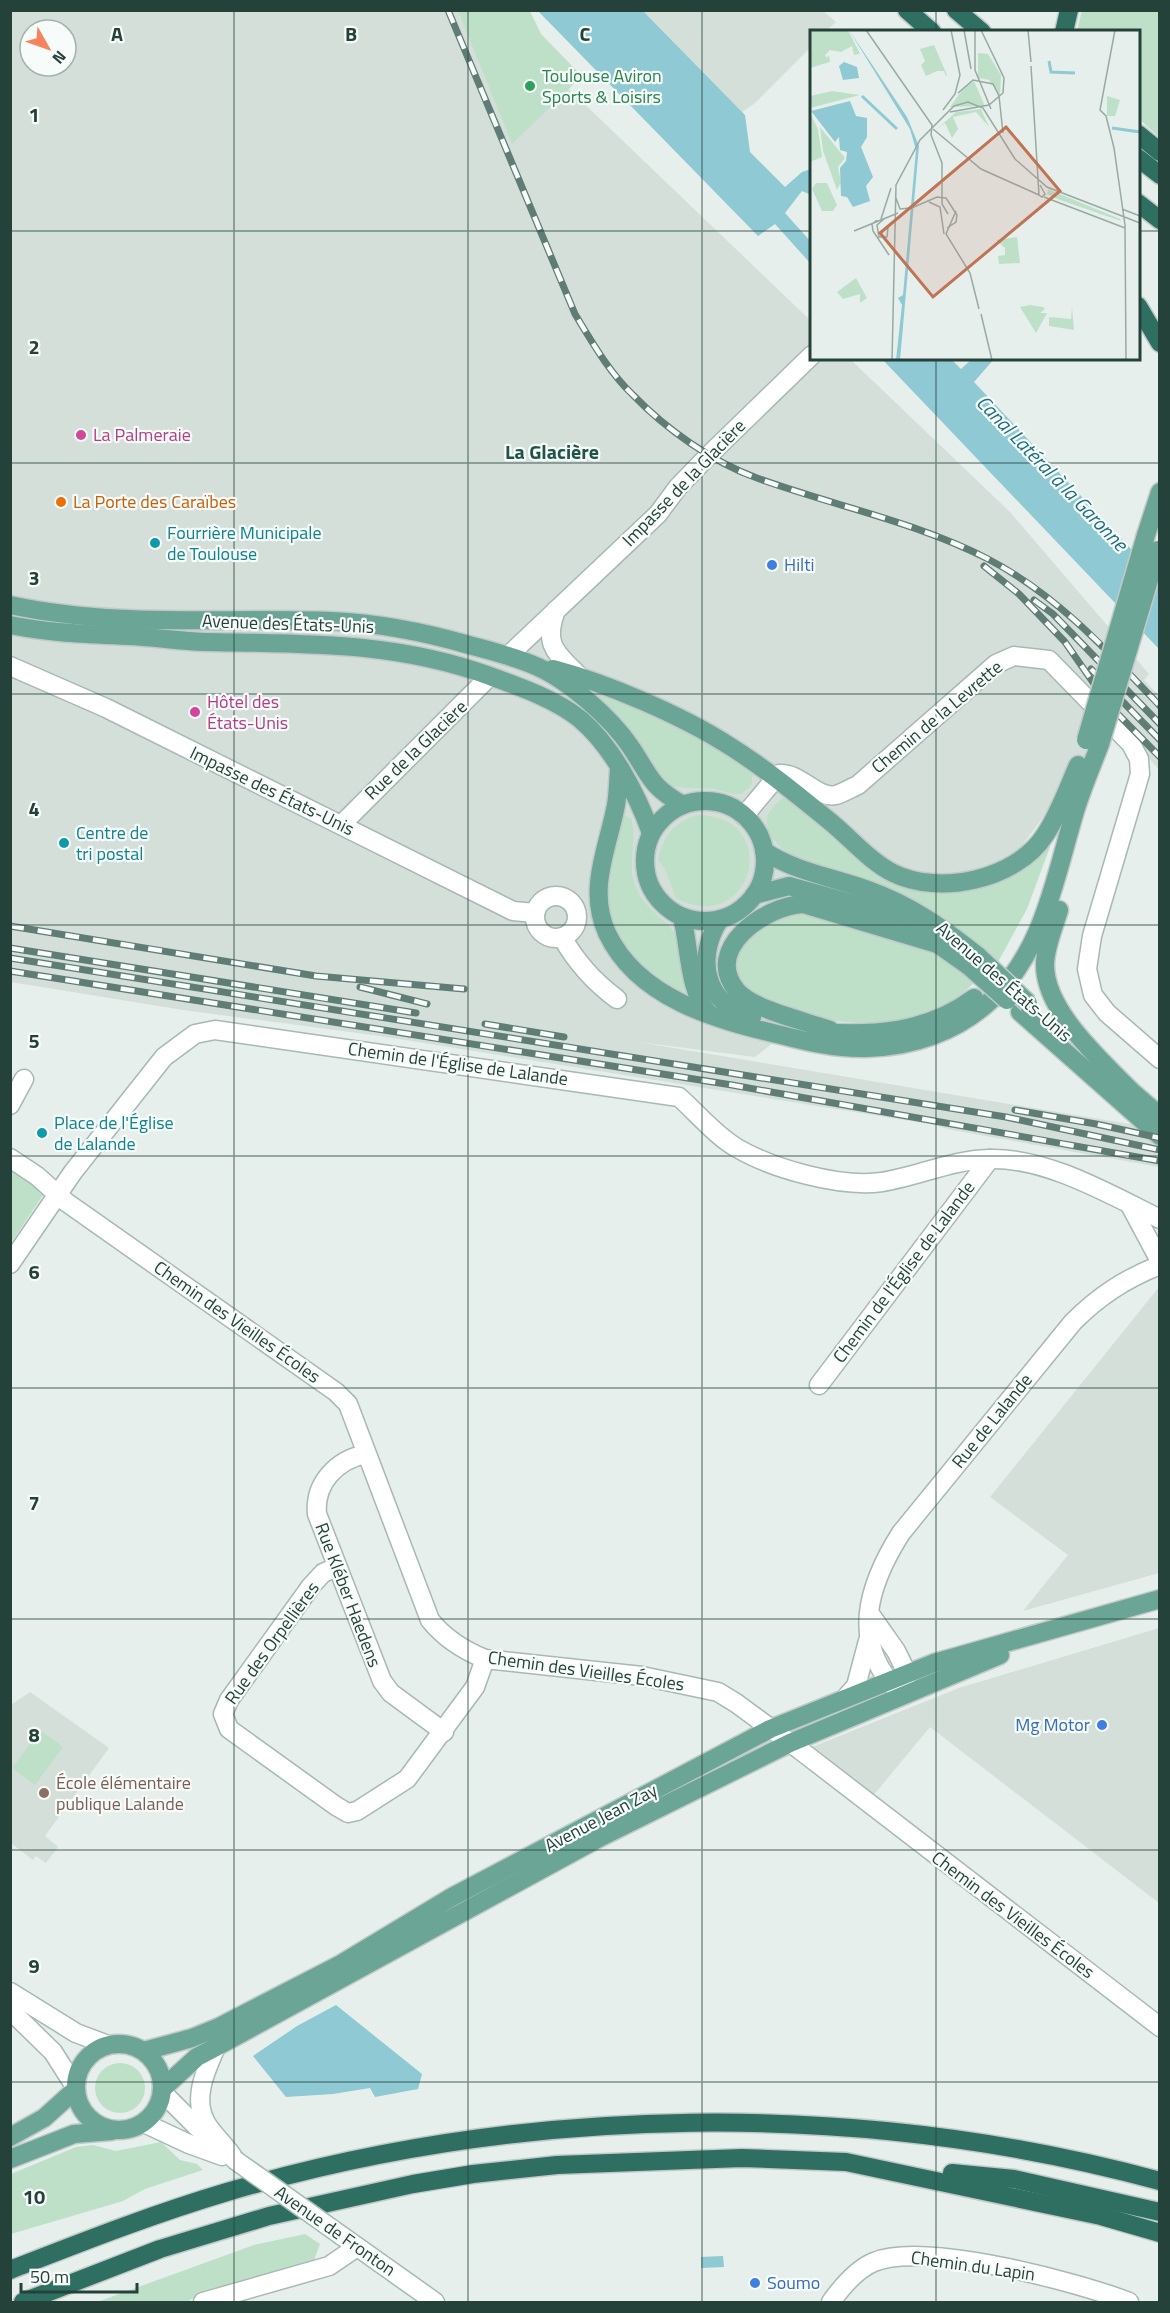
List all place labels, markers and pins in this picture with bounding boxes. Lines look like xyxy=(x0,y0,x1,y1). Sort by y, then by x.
place label: Toulouse Aviron Sports & Loisirs xyxy=(542,62,662,110)
marker: Toulouse Aviron Sports & Loisirs xyxy=(523,79,537,93)
place label: La Palmeraie xyxy=(93,421,191,448)
marker: La Palmeraie xyxy=(74,428,88,442)
place label: La Porte des Caraïbes xyxy=(73,488,236,515)
marker: La Porte des Caraïbes xyxy=(54,495,68,509)
place label: Fourrière Municipale de Toulouse xyxy=(167,519,322,567)
marker: Fourrière Municipale de Toulouse xyxy=(148,536,162,550)
place label: Hilti xyxy=(784,551,815,578)
marker: Hilti xyxy=(765,558,779,572)
place label: Hôtel des États-Unis xyxy=(207,688,288,736)
marker: Hôtel des États-Unis xyxy=(188,705,202,719)
place label: Centre de tri postal xyxy=(76,819,148,867)
marker: Centre de tri postal xyxy=(57,836,71,850)
place label: Place de l'Église de Lalande xyxy=(54,1109,174,1157)
marker: Place de l'Église de Lalande xyxy=(35,1126,49,1140)
place label: Mg Motor xyxy=(1015,1711,1090,1738)
marker: Mg Motor xyxy=(1095,1718,1109,1732)
place label: École élémentaire publique Lalande xyxy=(56,1769,191,1817)
marker: École élémentaire publique Lalande xyxy=(37,1786,51,1800)
place label: Soumo xyxy=(767,2269,820,2296)
marker: Soumo xyxy=(748,2276,762,2290)

